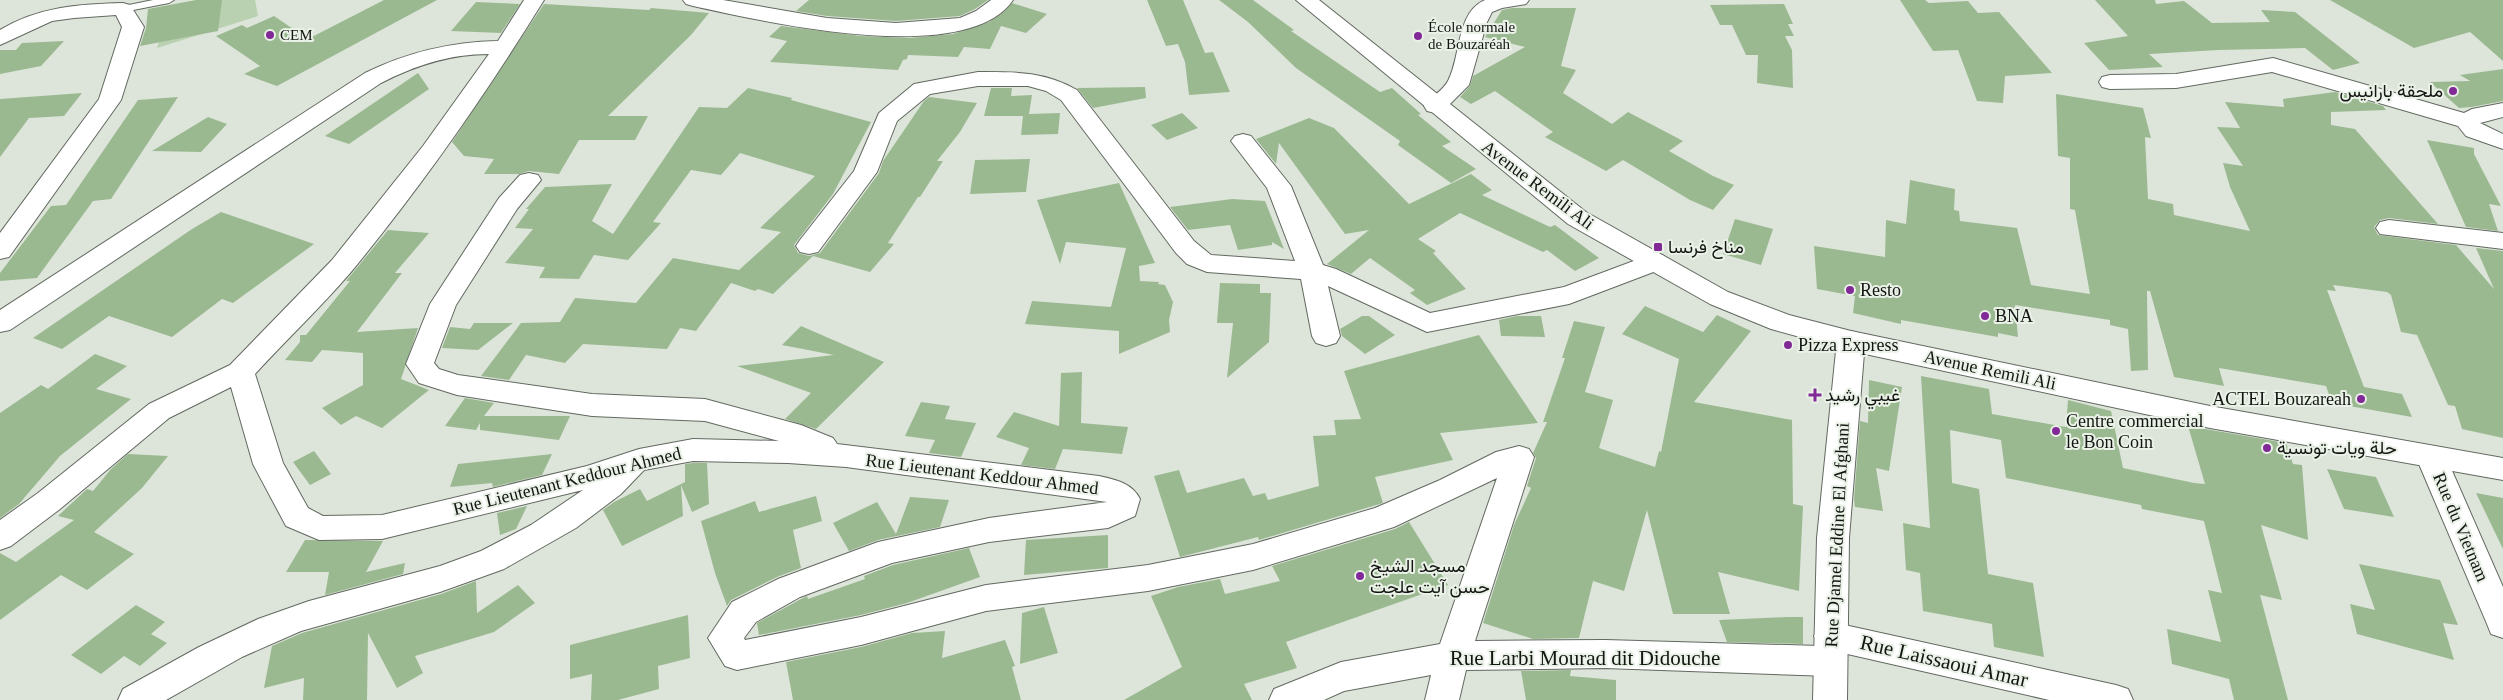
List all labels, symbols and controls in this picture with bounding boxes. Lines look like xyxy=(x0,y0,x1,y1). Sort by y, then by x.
place label: École normale de Bouzaréah xyxy=(1428,19,1515,52)
place label: CEM xyxy=(280,27,313,43)
marker: CEM xyxy=(264,29,276,41)
marker: École normale de Bouzaréah xyxy=(1412,30,1424,42)
place label: ملحقة بارانيس xyxy=(2340,81,2443,102)
marker: ملحقة بارانيس xyxy=(2447,85,2459,97)
street label: Avenue Remili Ali xyxy=(1478,136,1598,234)
place label: مناخ فرنسا xyxy=(1668,237,1744,259)
marker: مناخ فرنسا xyxy=(1652,241,1664,253)
place label: Resto xyxy=(1860,280,1901,300)
marker: Resto xyxy=(1844,284,1856,296)
place label: BNA xyxy=(1995,306,2033,326)
marker: BNA xyxy=(1979,310,1991,322)
place label: Pizza Express xyxy=(1798,335,1898,355)
marker: Pizza Express xyxy=(1782,339,1794,351)
street label: Avenue Remili Ali xyxy=(1922,346,2058,394)
place label: غيبي رشيد xyxy=(1825,385,1900,410)
marker: غيبي رشيد xyxy=(1809,389,1821,401)
place label: ACTEL Bouzareah xyxy=(2212,389,2351,409)
marker: ACTEL Bouzareah xyxy=(2355,393,2367,405)
place label: Centre commercial le Bon Coin xyxy=(2066,411,2203,452)
street label: Rue Djamel Eddine El Afghani xyxy=(1821,422,1853,648)
marker: Centre commercial le Bon Coin xyxy=(2050,425,2062,437)
place label: حلة ويات تونسية xyxy=(2277,438,2397,459)
marker: حلة ويات تونسية xyxy=(2261,442,2273,454)
street label: Rue Lieutenant Keddour Ahmed xyxy=(451,443,683,519)
street label: Rue Lieutenant Keddour Ahmed xyxy=(864,450,1100,498)
street label: Rue du Vietnam xyxy=(2429,469,2493,585)
place label: مسجد الشيخ حسن آيت علجت xyxy=(1370,556,1490,598)
marker: مسجد الشيخ حسن آيت علجت xyxy=(1354,570,1366,582)
street label: Rue Laissaoui Amar xyxy=(1858,630,2030,692)
street label: Rue Larbi Mourad dit Didouche xyxy=(1450,646,1720,670)

